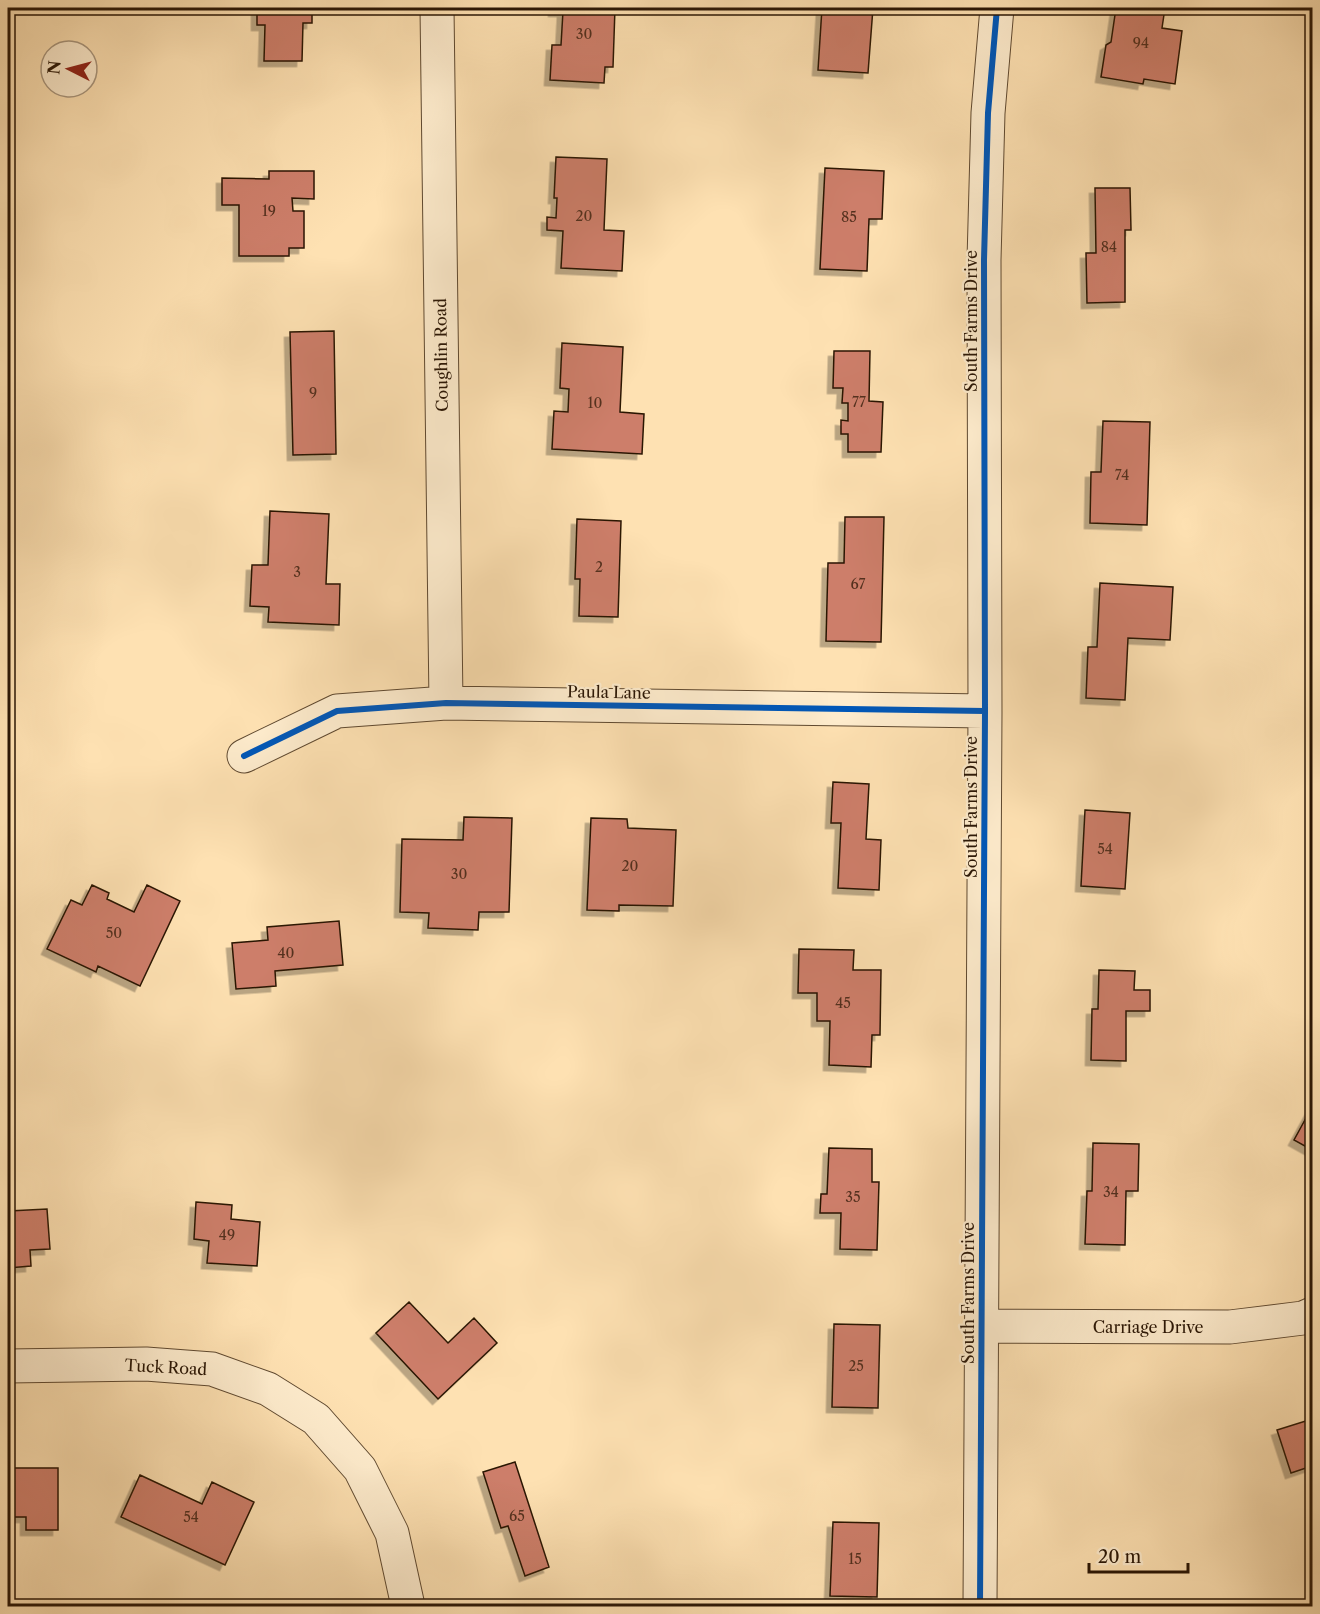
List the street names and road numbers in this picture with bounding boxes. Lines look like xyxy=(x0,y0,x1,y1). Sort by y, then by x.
street label: South Farms Drive xyxy=(961,250,981,392)
street label: Coughlin Road xyxy=(430,298,452,412)
street label: Paula Lane xyxy=(567,681,651,703)
street label: South Farms Drive xyxy=(961,736,981,878)
street label: South Farms Drive xyxy=(958,1222,978,1364)
street label: Carriage Drive xyxy=(1093,1317,1203,1337)
street label: Tuck Road xyxy=(124,1355,208,1379)

